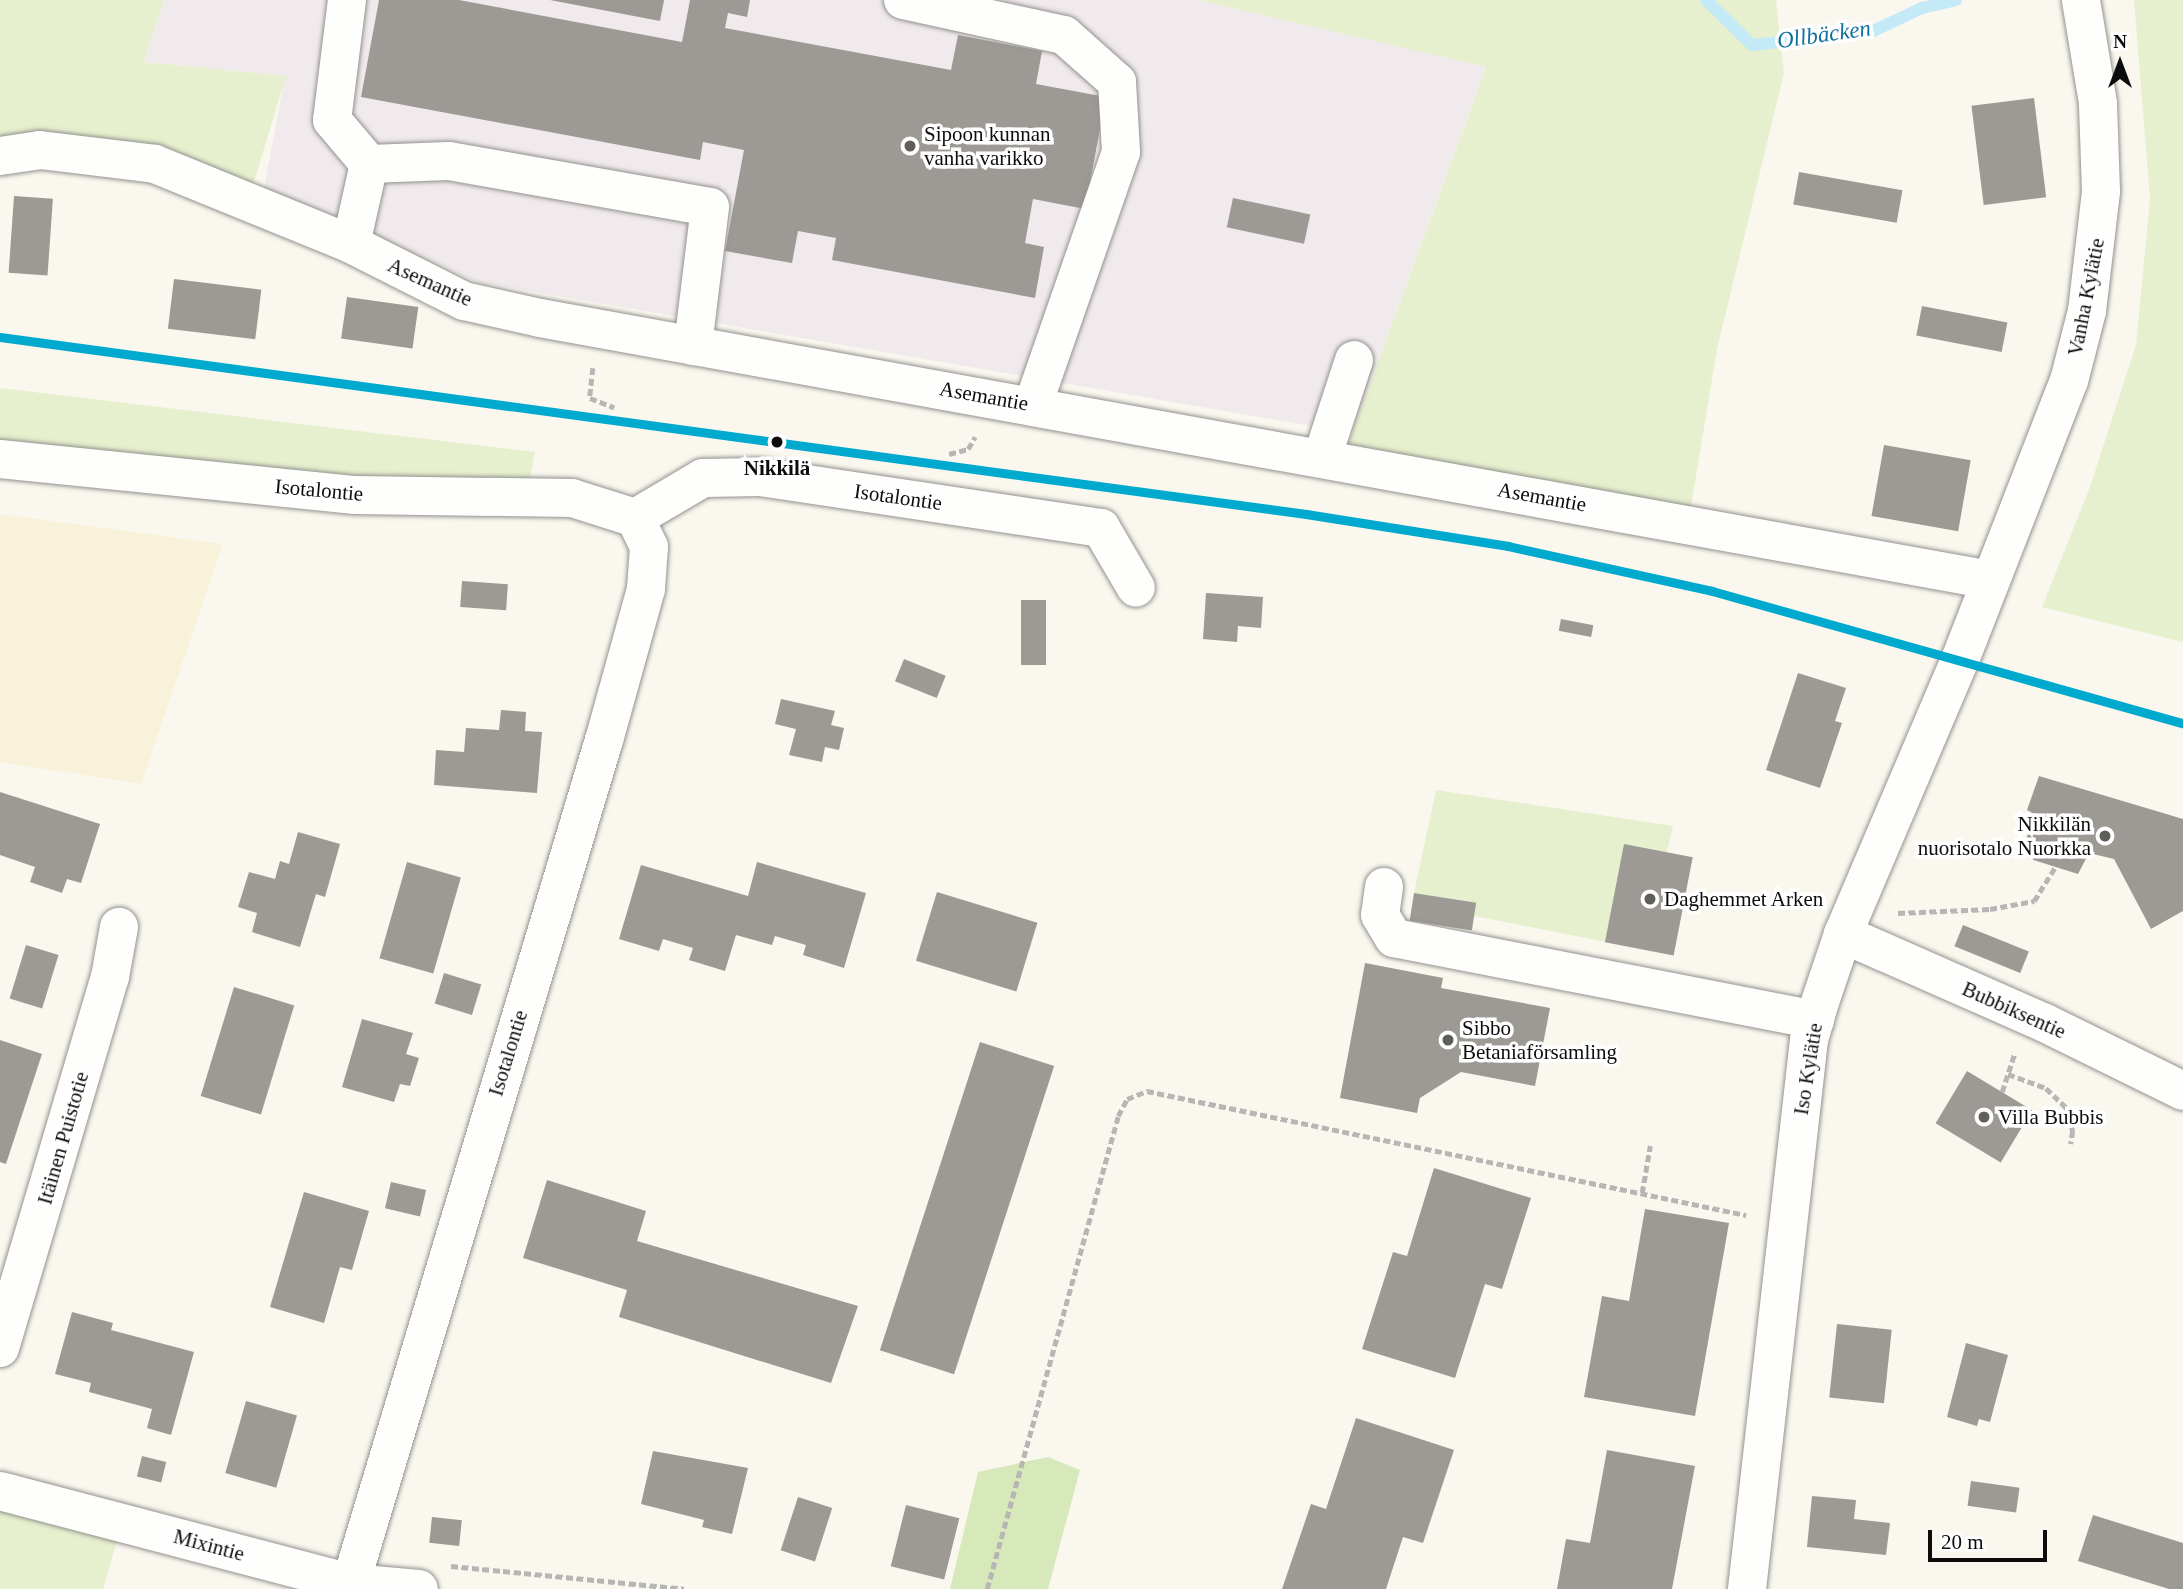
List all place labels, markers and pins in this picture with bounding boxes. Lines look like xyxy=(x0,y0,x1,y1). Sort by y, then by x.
place label: Sipoon kunnan vanha varikko xyxy=(924,121,1051,171)
marker: Sipoon kunnan vanha varikko xyxy=(902,138,918,154)
marker: Nikkilä xyxy=(766,431,788,453)
place label: Nikkilä xyxy=(744,455,810,481)
place label: Nikkilän nuorisotalo Nuorkka xyxy=(1918,811,2091,861)
marker: Nikkilän nuorisotalo Nuorkka xyxy=(2097,828,2113,844)
place label: Daghemmet Arken xyxy=(1664,886,1824,912)
marker: Daghemmet Arken xyxy=(1642,891,1658,907)
place label: Sibbo Betaniaförsamling xyxy=(1462,1015,1617,1065)
marker: Sibbo Betaniaförsamling xyxy=(1440,1032,1456,1048)
place label: Villa Bubbis xyxy=(1998,1104,2103,1130)
marker: Villa Bubbis xyxy=(1976,1109,1992,1125)

